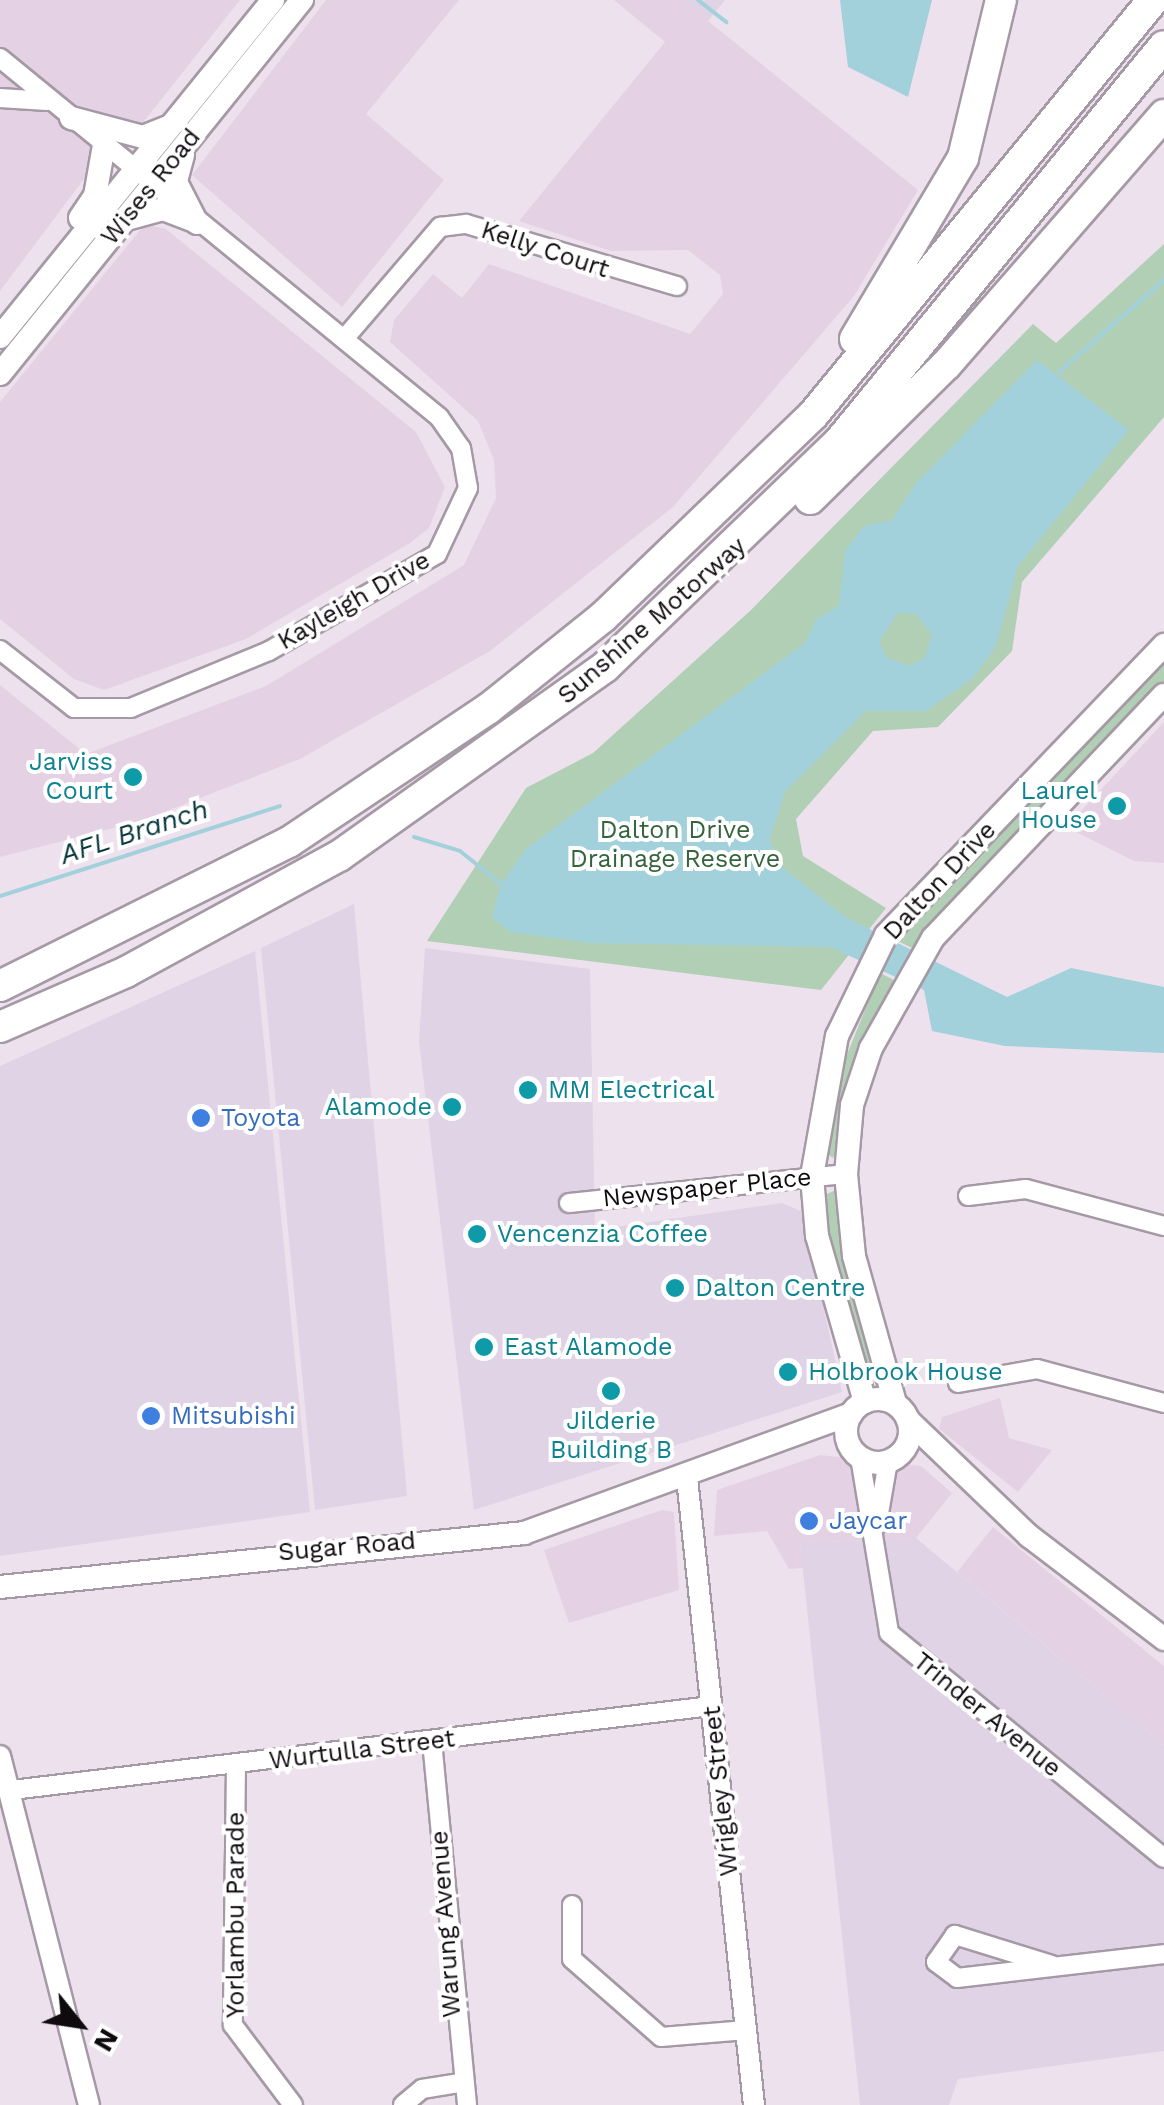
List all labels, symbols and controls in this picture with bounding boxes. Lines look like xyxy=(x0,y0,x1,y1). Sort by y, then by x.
street label: Wises Road xyxy=(95,123,207,251)
street label: Kelly Court xyxy=(477,215,613,285)
street label: Sunshine Motorway xyxy=(552,531,752,711)
street label: Kayleigh Drive xyxy=(273,545,435,657)
place label: Jarviss Court xyxy=(29,748,113,807)
marker: Jarviss Court xyxy=(122,766,144,788)
place label: Laurel House xyxy=(1021,777,1097,836)
water label: AFL Branch xyxy=(55,792,213,872)
marker: Laurel House xyxy=(1106,795,1128,817)
park label: Dalton Drive Drainage Reserve xyxy=(570,816,780,875)
street label: Dalton Drive xyxy=(878,816,1002,946)
place label: MM Electrical xyxy=(548,1075,714,1105)
marker: MM Electrical xyxy=(517,1079,539,1101)
place label: Alamode xyxy=(325,1092,432,1122)
marker: Alamode xyxy=(441,1096,463,1118)
place label: Toyota xyxy=(221,1103,300,1133)
marker: Toyota xyxy=(190,1107,212,1129)
street label: Newspaper Place xyxy=(601,1162,813,1214)
place label: Vencenzia Coffee xyxy=(497,1219,709,1249)
marker: Vencenzia Coffee xyxy=(466,1223,488,1245)
place label: Dalton Centre xyxy=(695,1273,865,1303)
marker: Dalton Centre xyxy=(664,1277,686,1299)
place label: East Alamode xyxy=(504,1332,673,1362)
marker: East Alamode xyxy=(473,1336,495,1358)
place label: Holbrook House xyxy=(808,1357,1003,1387)
marker: Holbrook House xyxy=(777,1361,799,1383)
marker: Jilderie Building B xyxy=(600,1380,622,1402)
place label: Mitsubishi xyxy=(171,1401,296,1431)
marker: Mitsubishi xyxy=(140,1405,162,1427)
place label: Jilderie Building B xyxy=(550,1407,672,1466)
place label: Jaycar xyxy=(829,1506,907,1536)
marker: Jaycar xyxy=(798,1510,820,1532)
street label: Sugar Road xyxy=(277,1526,417,1568)
street label: Trinder Avenue xyxy=(906,1646,1068,1784)
street label: Wrigley Street xyxy=(697,1704,745,1878)
street label: Wurtulla Street xyxy=(267,1724,457,1776)
street label: Yorlambu Parade xyxy=(221,1812,251,2018)
street label: Warung Avenue xyxy=(424,1829,468,2019)
north arrow xyxy=(30,1975,130,2075)
text: N xyxy=(87,2023,126,2057)

